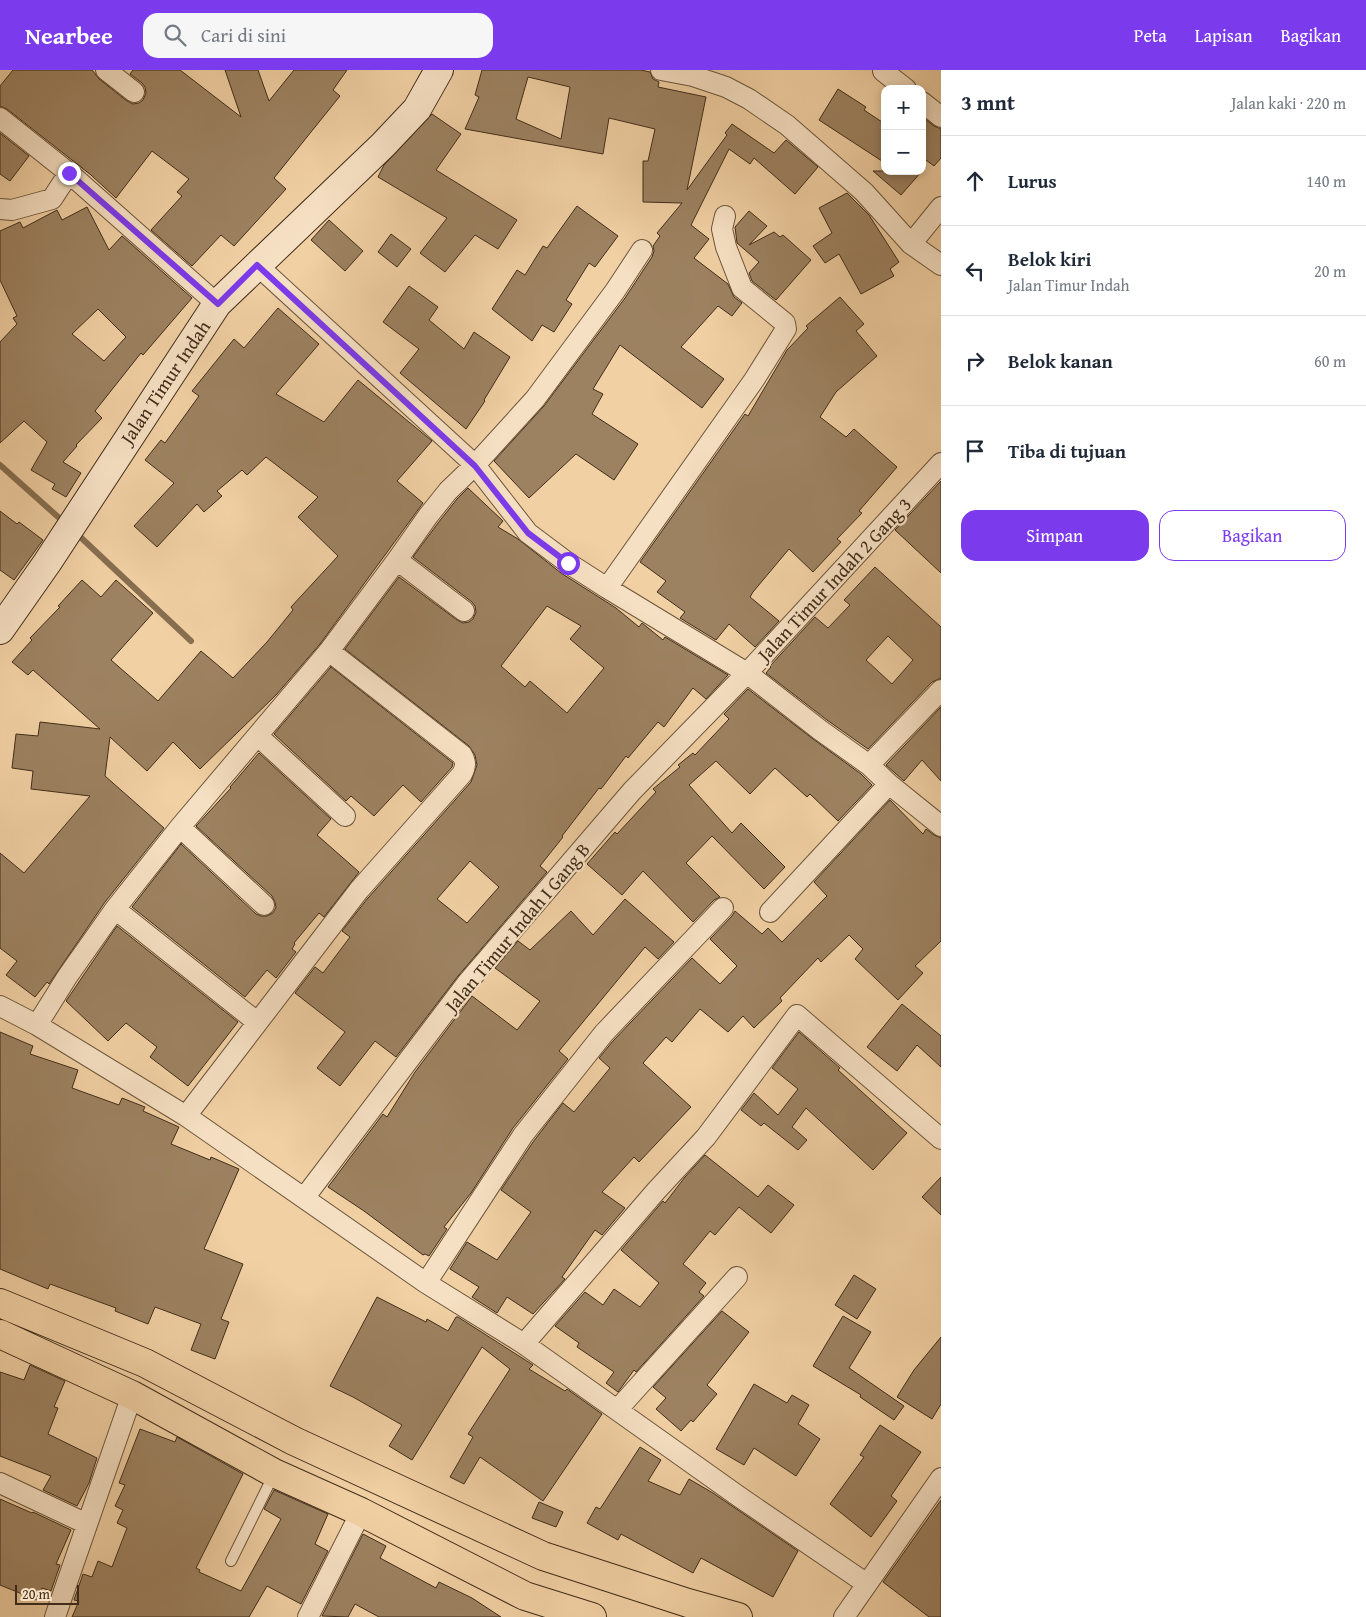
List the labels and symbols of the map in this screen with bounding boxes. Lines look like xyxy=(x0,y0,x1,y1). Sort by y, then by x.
route end xyxy=(58,162,81,185)
street label: Jalan Timur Indah xyxy=(112,314,217,451)
street label: Jalan Timur Indah 2 Gang 3 xyxy=(749,491,918,669)
route start xyxy=(557,552,580,575)
street label: Jalan Timur Indah I Gang B xyxy=(436,836,596,1019)
scale bar xyxy=(15,1582,79,1605)

